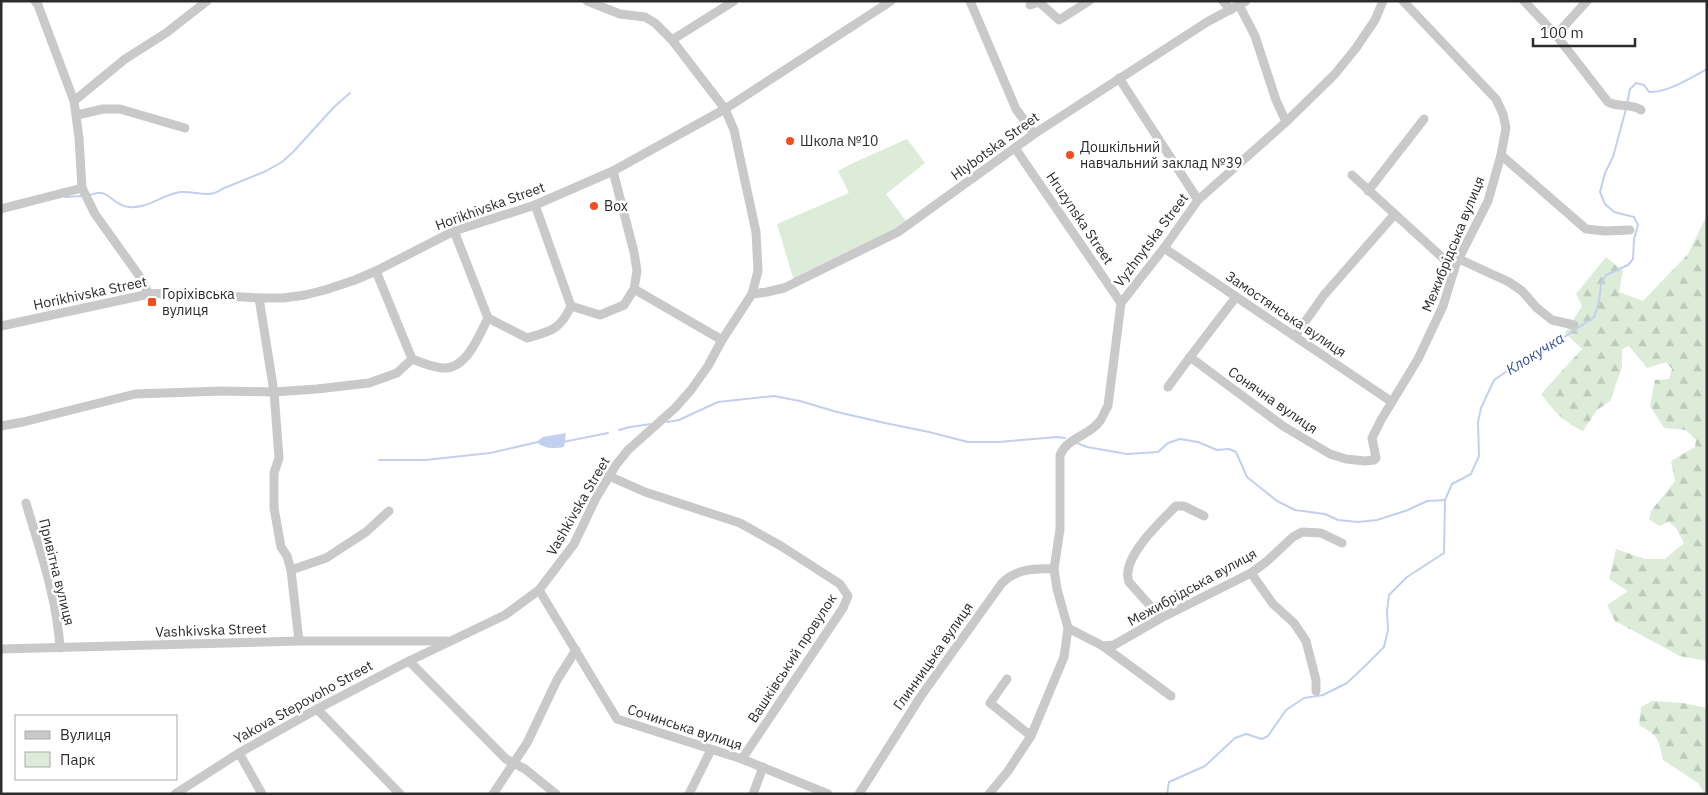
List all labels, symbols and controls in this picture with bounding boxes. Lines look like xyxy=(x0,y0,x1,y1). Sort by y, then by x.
scale bar xyxy=(1533,15,1636,47)
text: 100 m xyxy=(1540,23,1584,42)
street label: Hlybotska Street xyxy=(947,108,1043,184)
place label: Школа №10 xyxy=(800,132,879,150)
marker: Школа №10 xyxy=(784,135,796,147)
place label: Дошкільний навчальний заклад №39 xyxy=(1080,138,1242,172)
marker: Дошкільний навчальний заклад №39 xyxy=(1064,149,1076,161)
street label: Hruzynska Street xyxy=(1042,168,1118,268)
street label: Межибрідська вулиця xyxy=(1418,173,1488,315)
street label: Horikhivska Street xyxy=(433,178,547,234)
street label: Vyzhnytska Street xyxy=(1110,189,1192,290)
place label: Box xyxy=(604,197,628,215)
marker: Box xyxy=(588,200,600,212)
street label: Замостянська вулиця xyxy=(1222,267,1350,361)
street label: Horikhivska Street xyxy=(32,272,148,314)
place label: Горіхівська вулиця xyxy=(162,285,235,319)
marker: Горіхівська вулиця xyxy=(146,296,158,308)
water label: Клокучка xyxy=(1502,328,1568,379)
street label: Сонячна вулиця xyxy=(1225,362,1321,438)
street label: Vashkivska Street xyxy=(542,453,614,559)
street label: Привітна вулиця xyxy=(35,517,79,627)
street label: Межибрідська вулиця xyxy=(1124,544,1260,630)
street label: Вашківський провулок xyxy=(743,590,841,726)
street label: Глинницька вулиця xyxy=(889,599,977,713)
street label: Vashkivska Street xyxy=(155,619,267,641)
street label: Yakova Stepovoho Street xyxy=(230,656,376,748)
street label: Сочинська вулиця xyxy=(625,700,745,754)
legend xyxy=(15,715,178,780)
text: Вулиця xyxy=(60,725,111,744)
text: Парк xyxy=(60,750,95,769)

